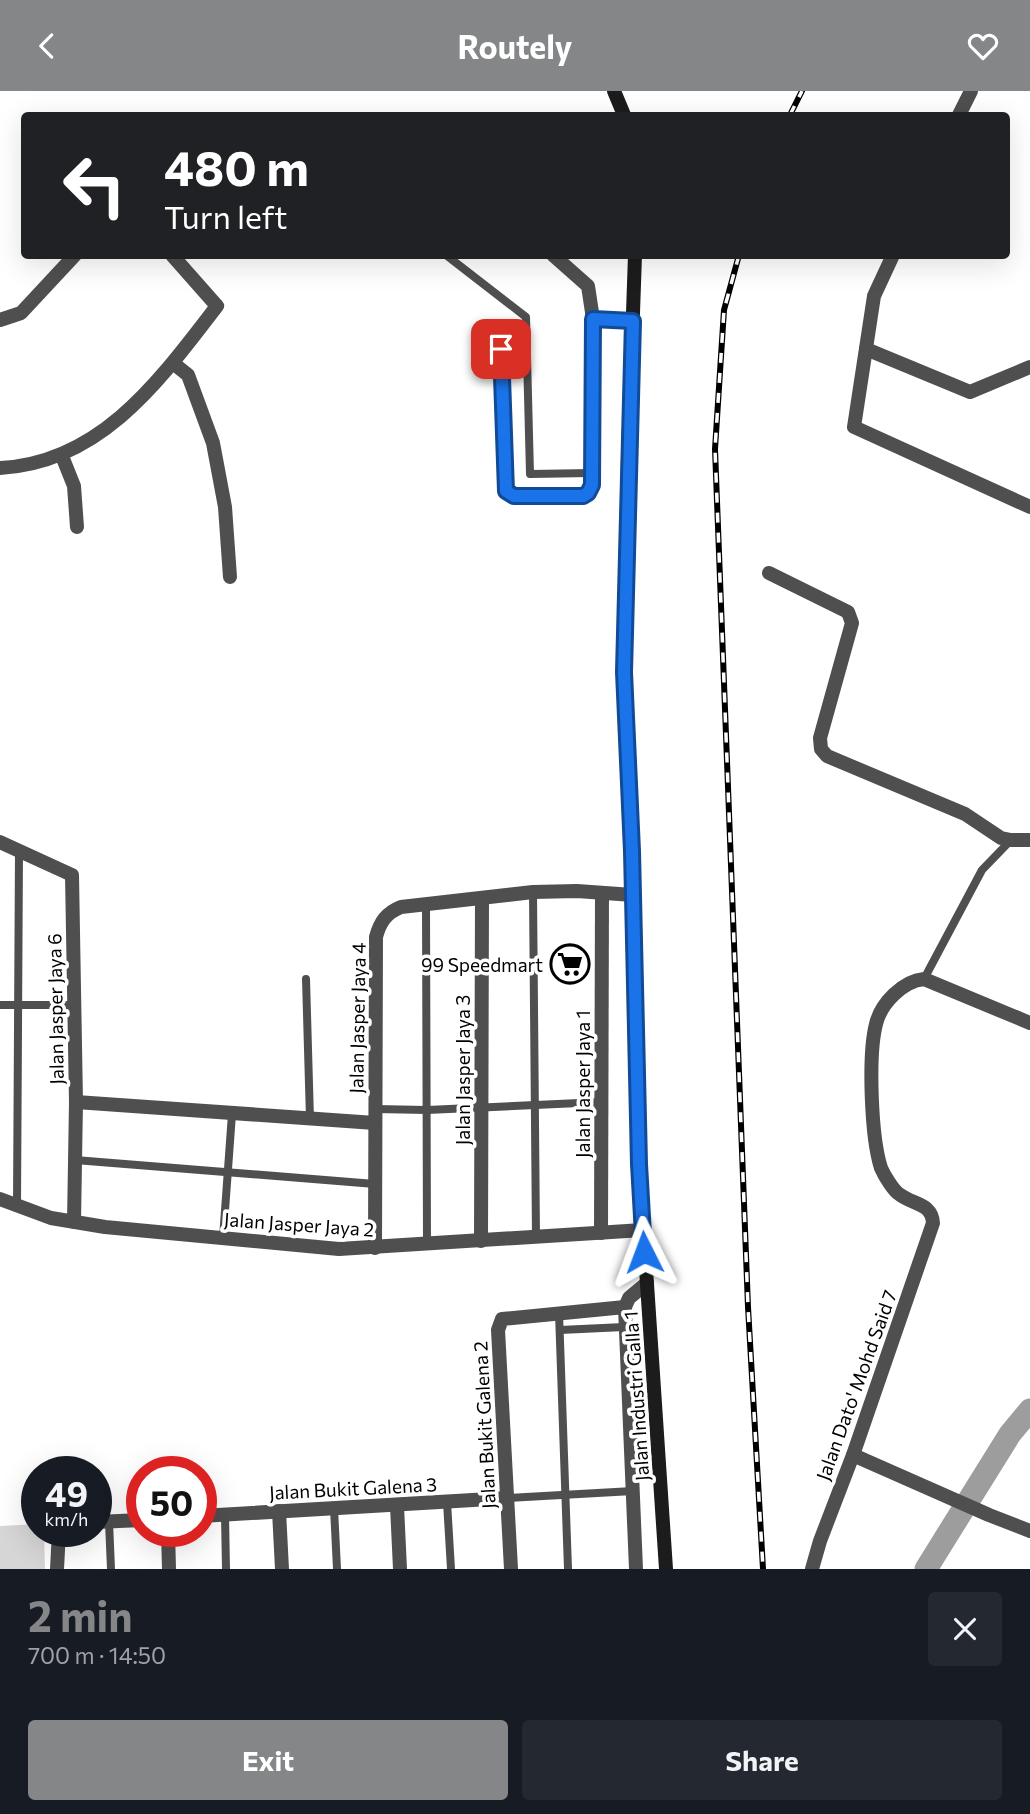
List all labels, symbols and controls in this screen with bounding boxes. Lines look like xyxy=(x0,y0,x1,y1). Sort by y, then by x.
text: Routely xyxy=(458,26,572,66)
icon: back xyxy=(28,27,66,65)
icon: heart xyxy=(964,27,1002,65)
text: 480 m xyxy=(164,136,309,196)
icon: left xyxy=(49,140,140,231)
text: Turn left xyxy=(164,196,288,236)
pin xyxy=(471,319,531,379)
icon: arrive xyxy=(482,330,520,368)
street label: Jalan Jasper Jaya 6 xyxy=(42,933,68,1085)
street label: Jalan Jasper Jaya 4 xyxy=(344,942,370,1094)
supermarket icon: 99 Speedmart xyxy=(549,943,591,985)
place label: 99 Speedmart xyxy=(421,953,543,976)
street label: Jalan Jasper Jaya 3 xyxy=(451,995,474,1145)
street label: Jalan Jasper Jaya 1 xyxy=(571,1010,594,1158)
street label: Jalan Jasper Jaya 2 xyxy=(223,1207,375,1241)
position arrow xyxy=(607,1215,681,1289)
street label: Jalan Dato' Mohd Said 7 xyxy=(811,1287,901,1483)
street label: Jalan Industri Galla 1 xyxy=(619,1310,653,1482)
street label: Jalan Bukit Galena 2 xyxy=(468,1341,500,1509)
speed limit sign: 50 xyxy=(126,1456,217,1547)
text: 49 xyxy=(45,1471,88,1514)
street label: Jalan Bukit Galena 3 xyxy=(268,1472,438,1504)
text: km/h xyxy=(45,1508,88,1530)
text: 2 min xyxy=(28,1589,133,1641)
button: close xyxy=(928,1592,1002,1666)
text: 700 m · 14:50 xyxy=(28,1641,166,1669)
button: Exit xyxy=(28,1720,508,1800)
button: Share xyxy=(522,1720,1002,1800)

